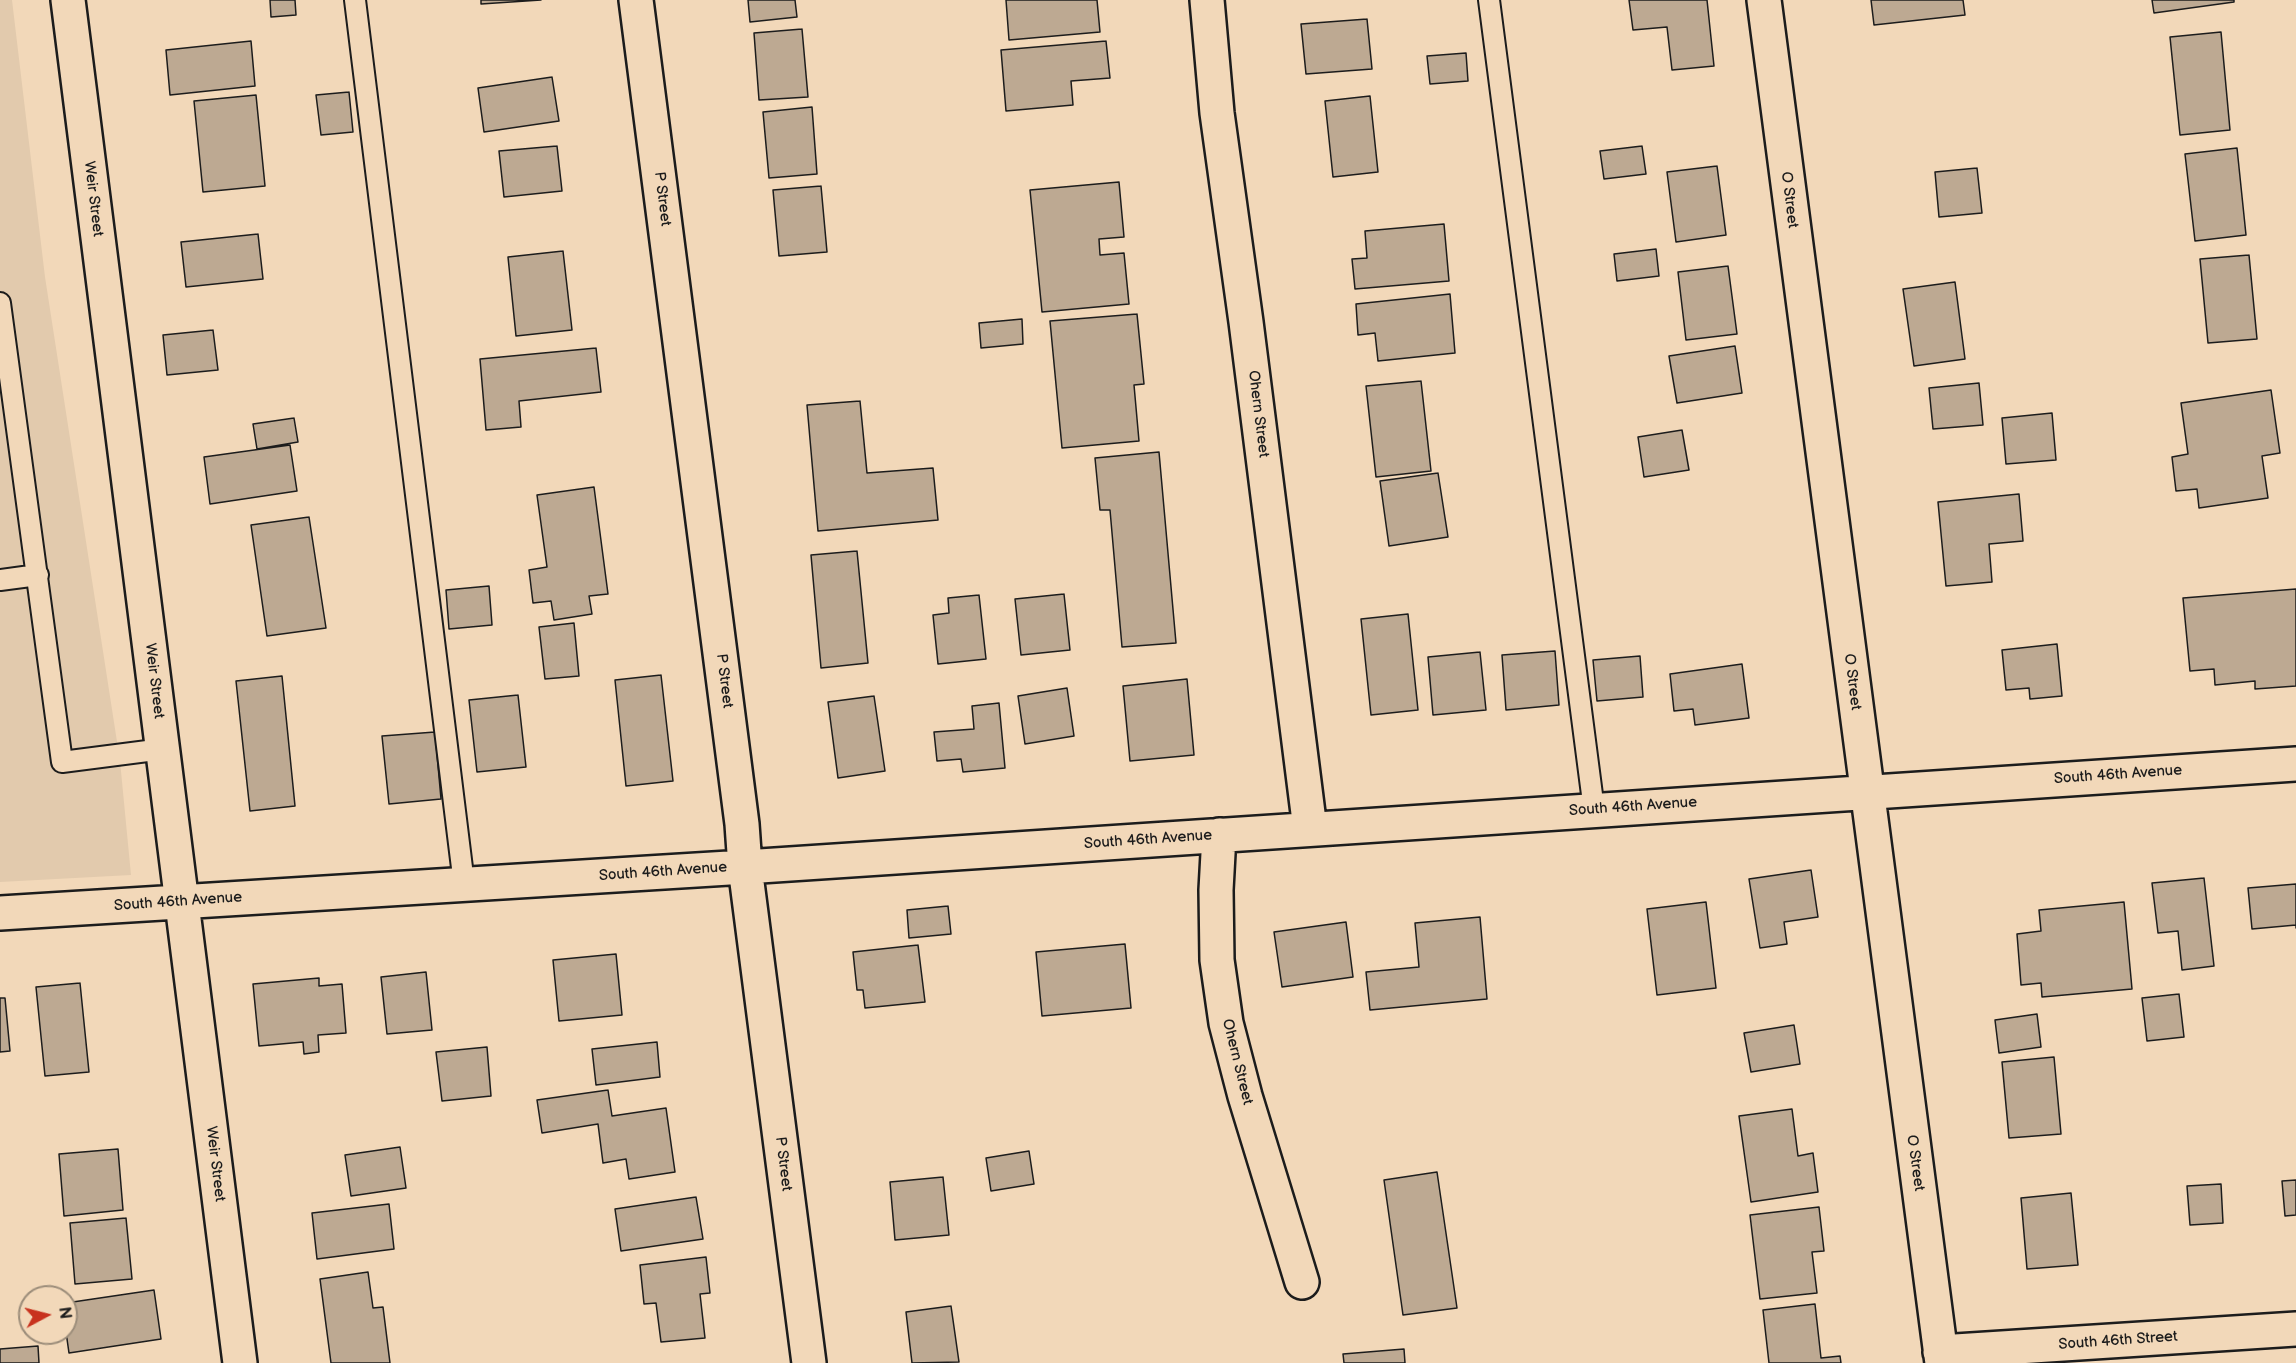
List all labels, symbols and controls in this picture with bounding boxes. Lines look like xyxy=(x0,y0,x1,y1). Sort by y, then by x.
street label: Weir Street xyxy=(79,160,107,238)
street label: P Street xyxy=(650,171,674,227)
street label: O Street xyxy=(1777,171,1801,229)
street label: Ohern Street xyxy=(1244,369,1272,459)
street label: Weir Street xyxy=(140,642,168,720)
street label: P Street xyxy=(712,653,736,709)
street label: O Street xyxy=(1840,653,1864,711)
street label: South 46th Avenue xyxy=(2053,762,2183,788)
street label: South 46th Avenue xyxy=(1568,794,1698,820)
street label: South 46th Avenue xyxy=(1083,827,1213,853)
street label: South 46th Avenue xyxy=(598,859,728,885)
street label: South 46th Avenue xyxy=(113,889,243,915)
street label: Ohern Street xyxy=(1218,1017,1256,1107)
street label: Weir Street xyxy=(201,1125,229,1203)
street label: O Street xyxy=(1902,1134,1928,1192)
street label: P Street xyxy=(771,1136,795,1192)
north arrow xyxy=(18,1285,78,1345)
text: N xyxy=(54,1306,75,1320)
street label: South 46th Street xyxy=(2058,1328,2178,1354)

